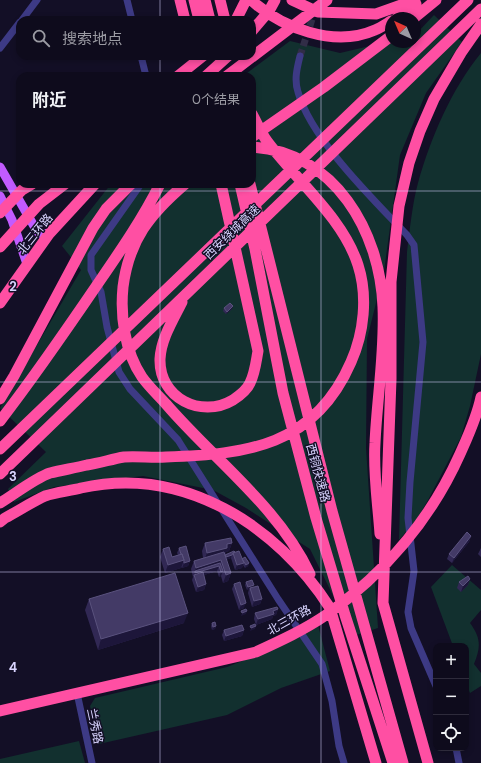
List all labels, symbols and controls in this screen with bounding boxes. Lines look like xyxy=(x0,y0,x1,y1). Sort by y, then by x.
north arrow xyxy=(385,12,421,48)
search box xyxy=(16,16,256,60)
icon: search xyxy=(30,27,52,49)
text: 搜索地点 xyxy=(62,29,122,49)
text: 附近 xyxy=(32,89,66,111)
text: 0个结果 xyxy=(192,91,240,108)
street label: 西安绕城高速 xyxy=(201,201,263,263)
street label: 北三环路 xyxy=(14,210,56,258)
text: 2 xyxy=(9,278,17,295)
street label: 西铜快速路 xyxy=(303,442,333,504)
text: 3 xyxy=(9,468,17,485)
street label: 北三环路 xyxy=(264,601,314,639)
map controls xyxy=(433,643,469,751)
button: + xyxy=(433,643,469,679)
text: 4 xyxy=(9,659,17,676)
button: − xyxy=(433,679,469,715)
street label: 兰秀路 xyxy=(83,707,107,745)
button: locate xyxy=(433,715,469,751)

